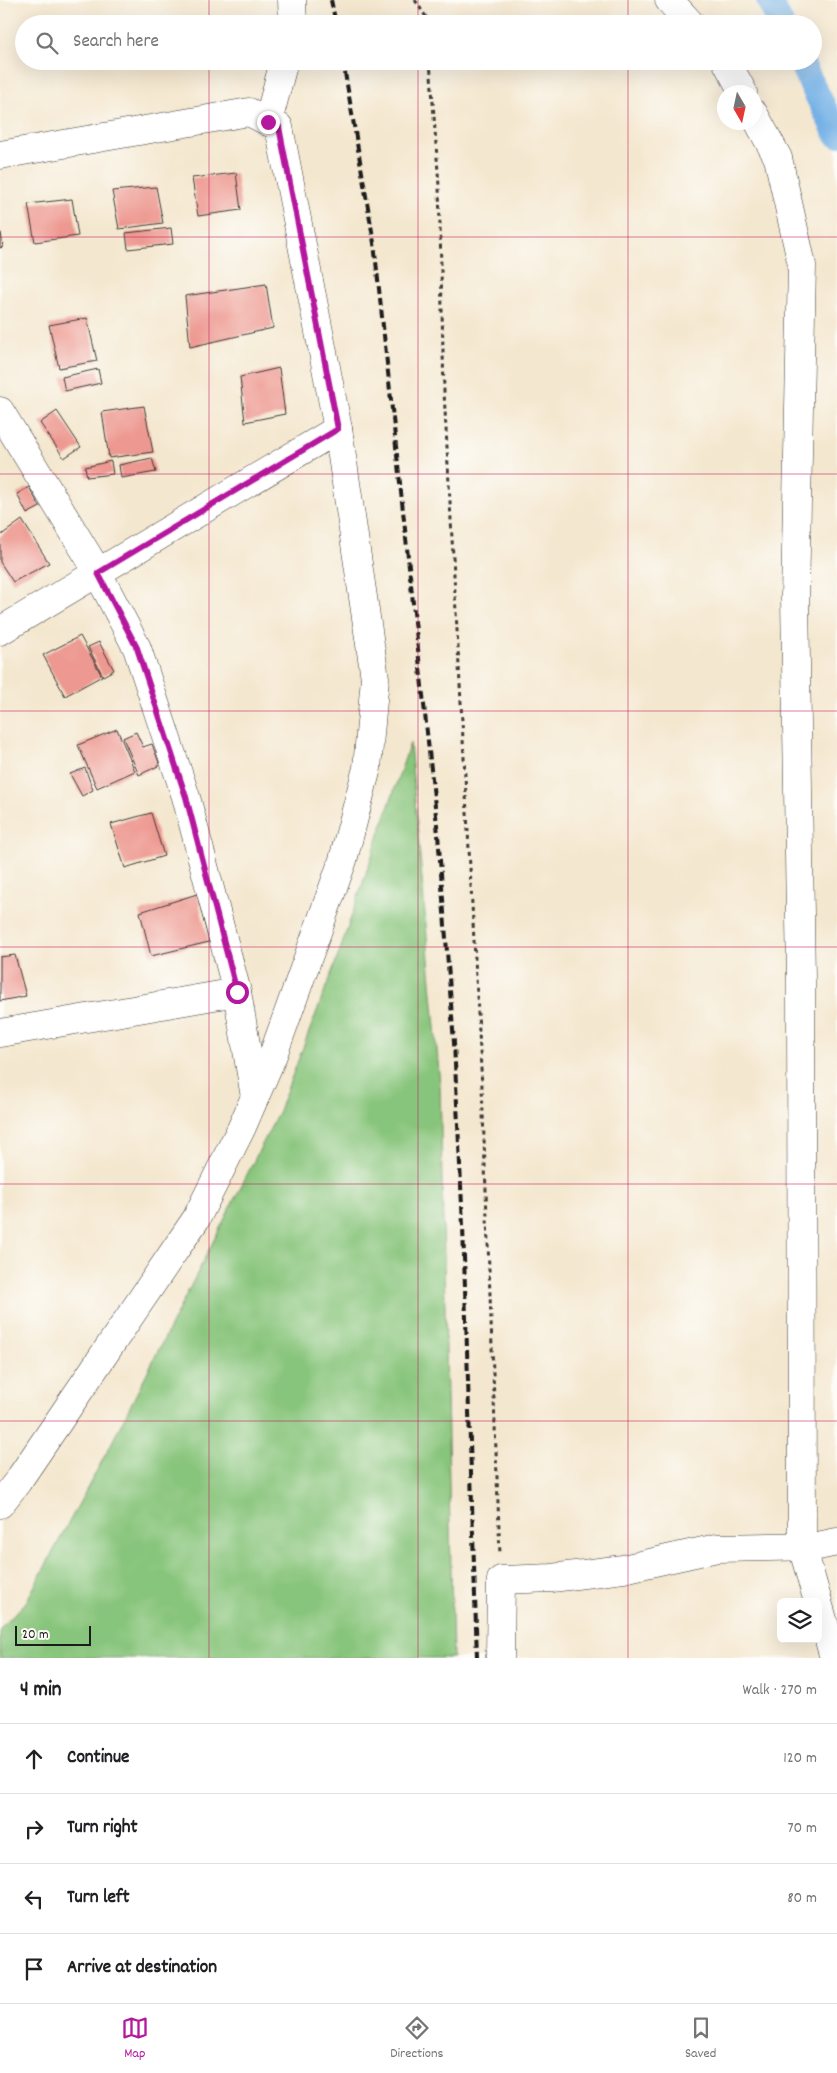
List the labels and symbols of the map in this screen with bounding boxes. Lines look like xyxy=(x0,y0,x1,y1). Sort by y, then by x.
north arrow xyxy=(717,85,762,130)
route end xyxy=(257,111,280,134)
route start xyxy=(226,981,249,1004)
scale bar xyxy=(15,1623,91,1646)

